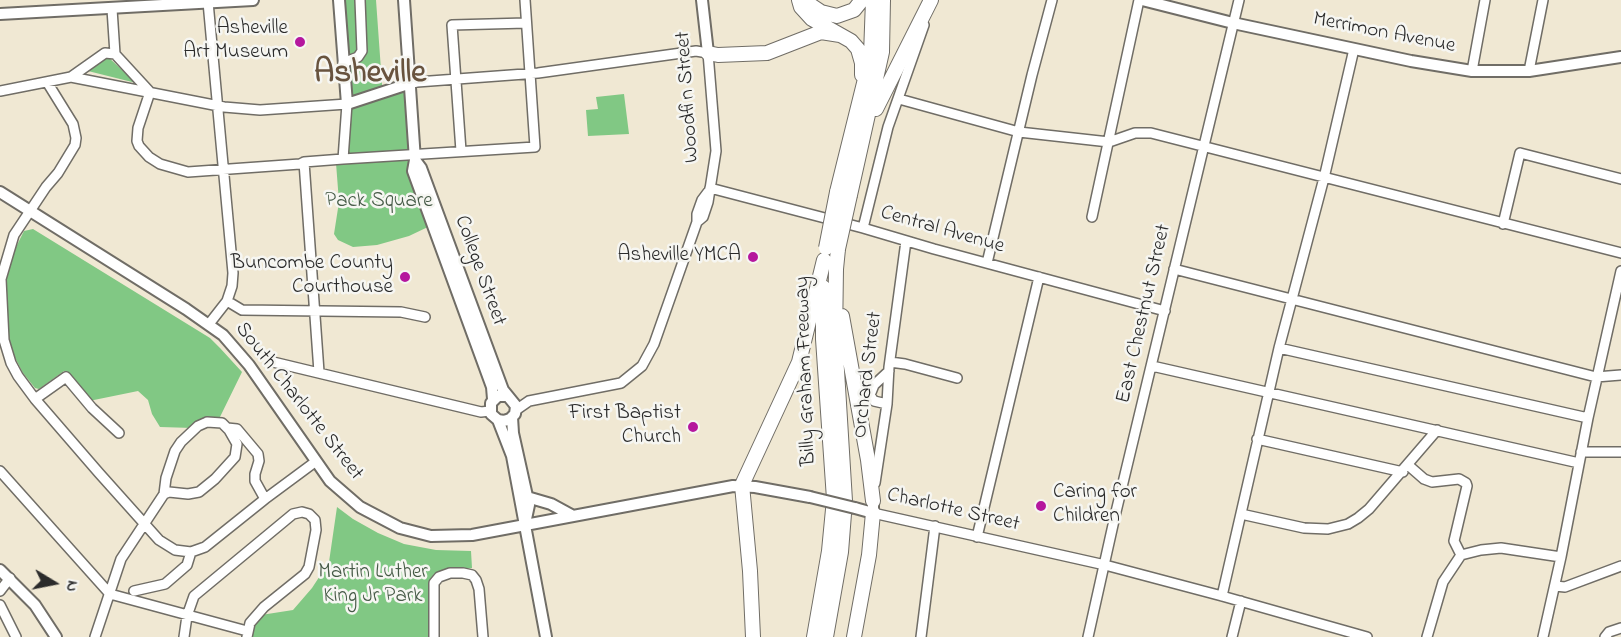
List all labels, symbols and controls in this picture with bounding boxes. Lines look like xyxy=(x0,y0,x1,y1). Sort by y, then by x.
street label: Merrimon Avenue xyxy=(1311,8,1457,60)
place label: Asheville Art Museum xyxy=(183,17,288,67)
street label: Woodfin Street xyxy=(672,30,706,164)
marker: Asheville Art Museum xyxy=(293,35,307,49)
district label: Asheville xyxy=(314,56,426,96)
park label: Pack Square xyxy=(325,190,433,216)
street label: Central Avenue xyxy=(877,201,1007,261)
street label: College Street xyxy=(447,213,511,329)
street label: East Chestnut Street xyxy=(1112,222,1178,406)
place label: Asheville YMCA xyxy=(618,244,741,270)
marker: Asheville YMCA xyxy=(746,250,760,264)
place label: Buncombe County Courthouse xyxy=(231,252,393,302)
marker: Buncombe County Courthouse xyxy=(398,270,412,284)
street label: Billy Graham Freeway xyxy=(791,276,823,466)
street label: Orchard Street xyxy=(849,310,889,440)
street label: South Charlotte Street xyxy=(228,318,368,486)
place label: First Baptist Church xyxy=(569,402,681,452)
marker: First Baptist Church xyxy=(686,420,700,434)
place label: Caring for Children xyxy=(1053,481,1137,531)
street label: Charlotte Street xyxy=(884,483,1022,539)
marker: Caring for Children xyxy=(1034,499,1048,513)
north arrow xyxy=(24,553,84,613)
park label: Martin Luther King Jr Park xyxy=(318,561,428,611)
text: N xyxy=(59,579,84,594)

